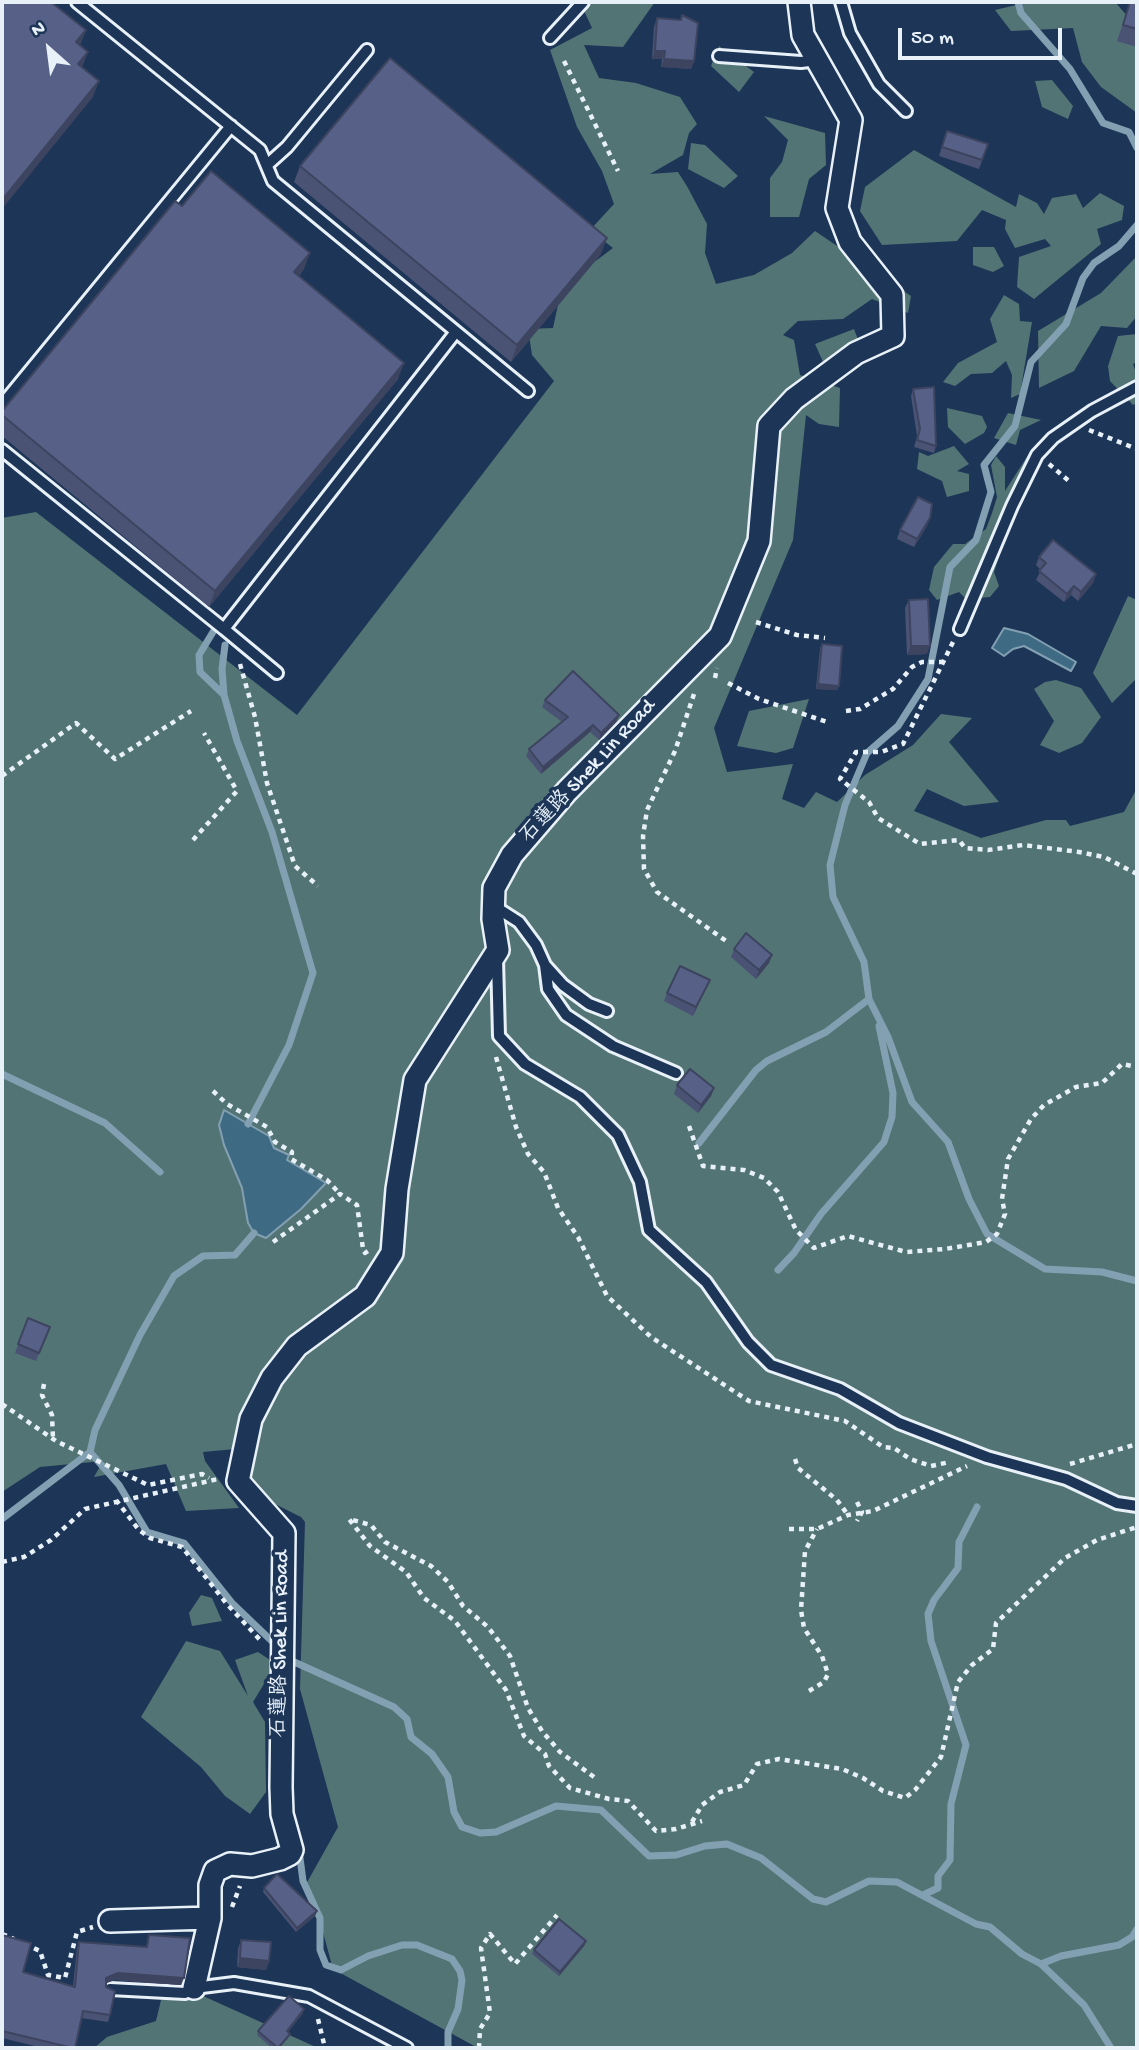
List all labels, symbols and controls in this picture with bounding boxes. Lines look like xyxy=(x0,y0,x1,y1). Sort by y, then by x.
north arrow xyxy=(14,14,84,84)
scale bar xyxy=(901,14,1066,58)
text: N xyxy=(28,17,50,43)
text: 50 m xyxy=(911,27,954,52)
street label: 石蓮路 Shek Lin Road xyxy=(516,695,662,849)
street label: 石蓮路 Shek Lin Road xyxy=(268,1550,296,1738)

